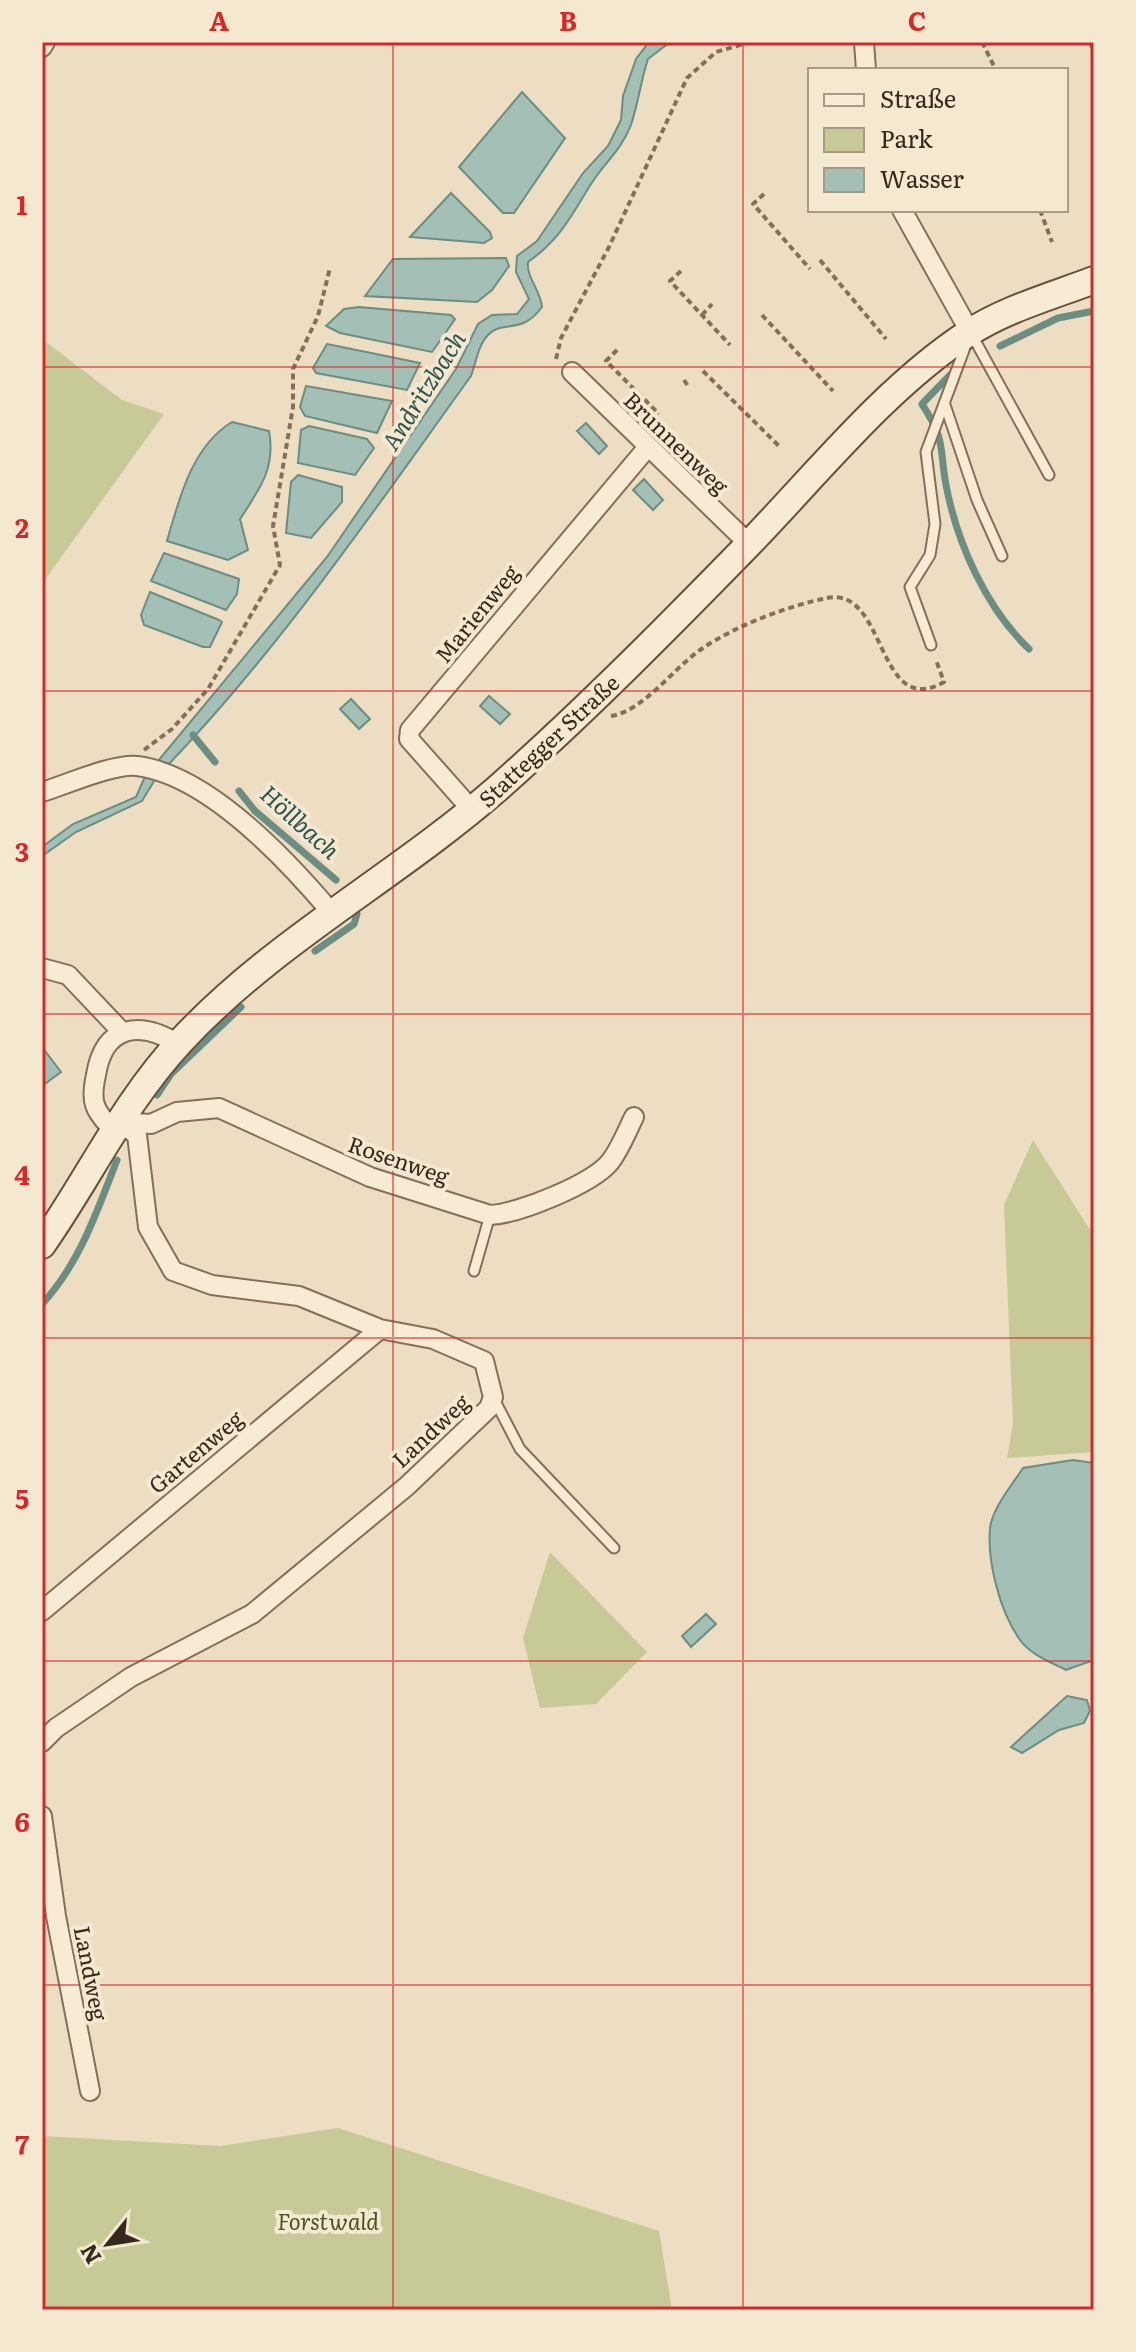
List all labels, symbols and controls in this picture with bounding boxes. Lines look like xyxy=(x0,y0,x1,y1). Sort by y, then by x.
text: A xyxy=(209,0,229,39)
text: B xyxy=(559,0,577,39)
text: C xyxy=(908,0,926,39)
legend xyxy=(808,68,1068,212)
text: Straße xyxy=(880,80,956,115)
text: Park xyxy=(880,120,933,155)
text: Wasser xyxy=(880,160,964,195)
text: 1 xyxy=(17,184,28,223)
water label: Andritzbach xyxy=(371,323,473,457)
street label: Brunnenweg xyxy=(617,383,737,501)
text: 2 xyxy=(15,507,29,546)
street label: Marienweg xyxy=(426,556,526,669)
street label: Stattegger Straße xyxy=(470,666,626,814)
water label: Höllbach xyxy=(254,776,348,866)
text: 3 xyxy=(15,831,29,870)
street label: Rosenweg xyxy=(344,1126,455,1192)
text: 4 xyxy=(14,1154,30,1193)
street label: Landweg xyxy=(384,1385,477,1475)
street label: Gartenweg xyxy=(141,1401,250,1500)
text: 5 xyxy=(15,1478,29,1517)
text: 6 xyxy=(14,1801,30,1840)
street label: Landweg xyxy=(67,1923,117,2024)
text: 7 xyxy=(15,2124,29,2163)
north arrow xyxy=(68,2204,148,2284)
park label: Forstwald xyxy=(277,2204,379,2237)
text: N xyxy=(70,2239,108,2271)

